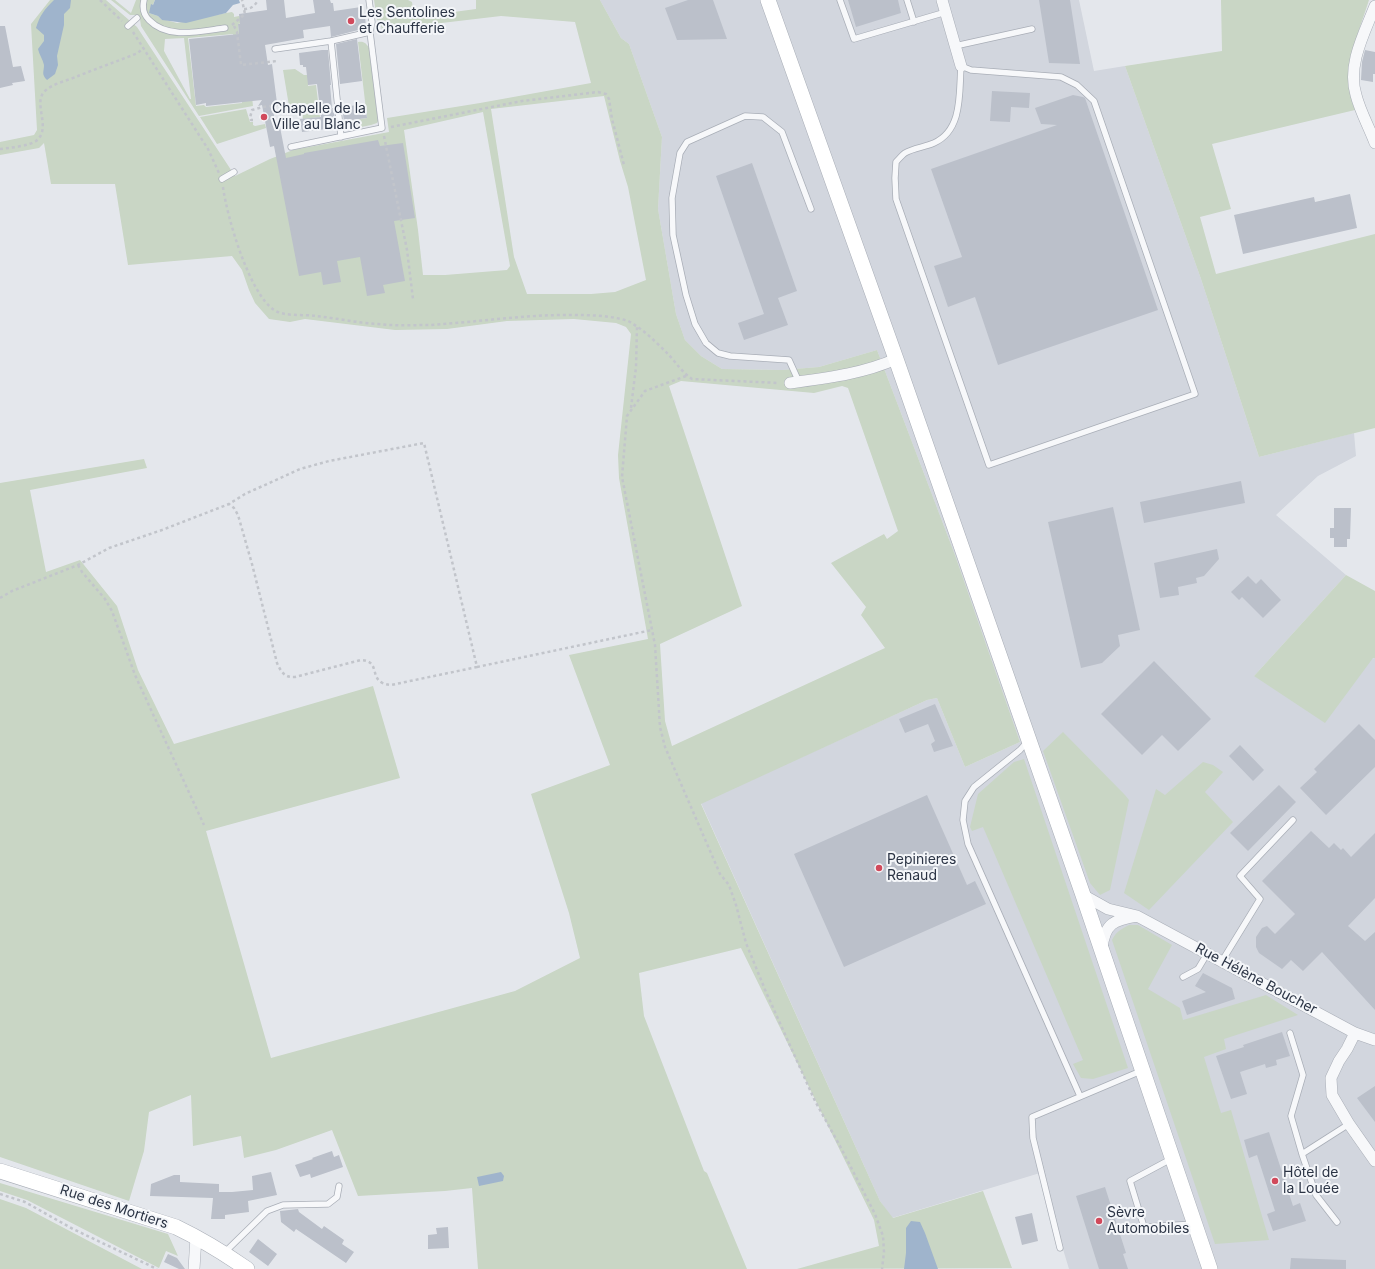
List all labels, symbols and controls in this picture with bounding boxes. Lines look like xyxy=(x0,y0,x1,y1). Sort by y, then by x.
place label: Les Sentolines et Chaufferie xyxy=(359,5,455,38)
marker: Les Sentolines et Chaufferie xyxy=(346,16,356,26)
place label: Chapelle de la Ville au Blanc xyxy=(272,101,366,134)
marker: Chapelle de la Ville au Blanc xyxy=(259,112,269,122)
place label: Pepinieres Renaud xyxy=(887,852,956,884)
marker: Pepinieres Renaud xyxy=(874,863,884,873)
street label: Rue Hélène Boucher xyxy=(1192,940,1320,1018)
place label: Hôtel de la Louée xyxy=(1283,1165,1339,1198)
marker: Hôtel de la Louée xyxy=(1270,1176,1280,1186)
street label: Rue des Mortiers xyxy=(58,1182,170,1232)
place label: Sèvre Automobiles xyxy=(1107,1205,1189,1238)
marker: Sèvre Automobiles xyxy=(1094,1216,1104,1226)

